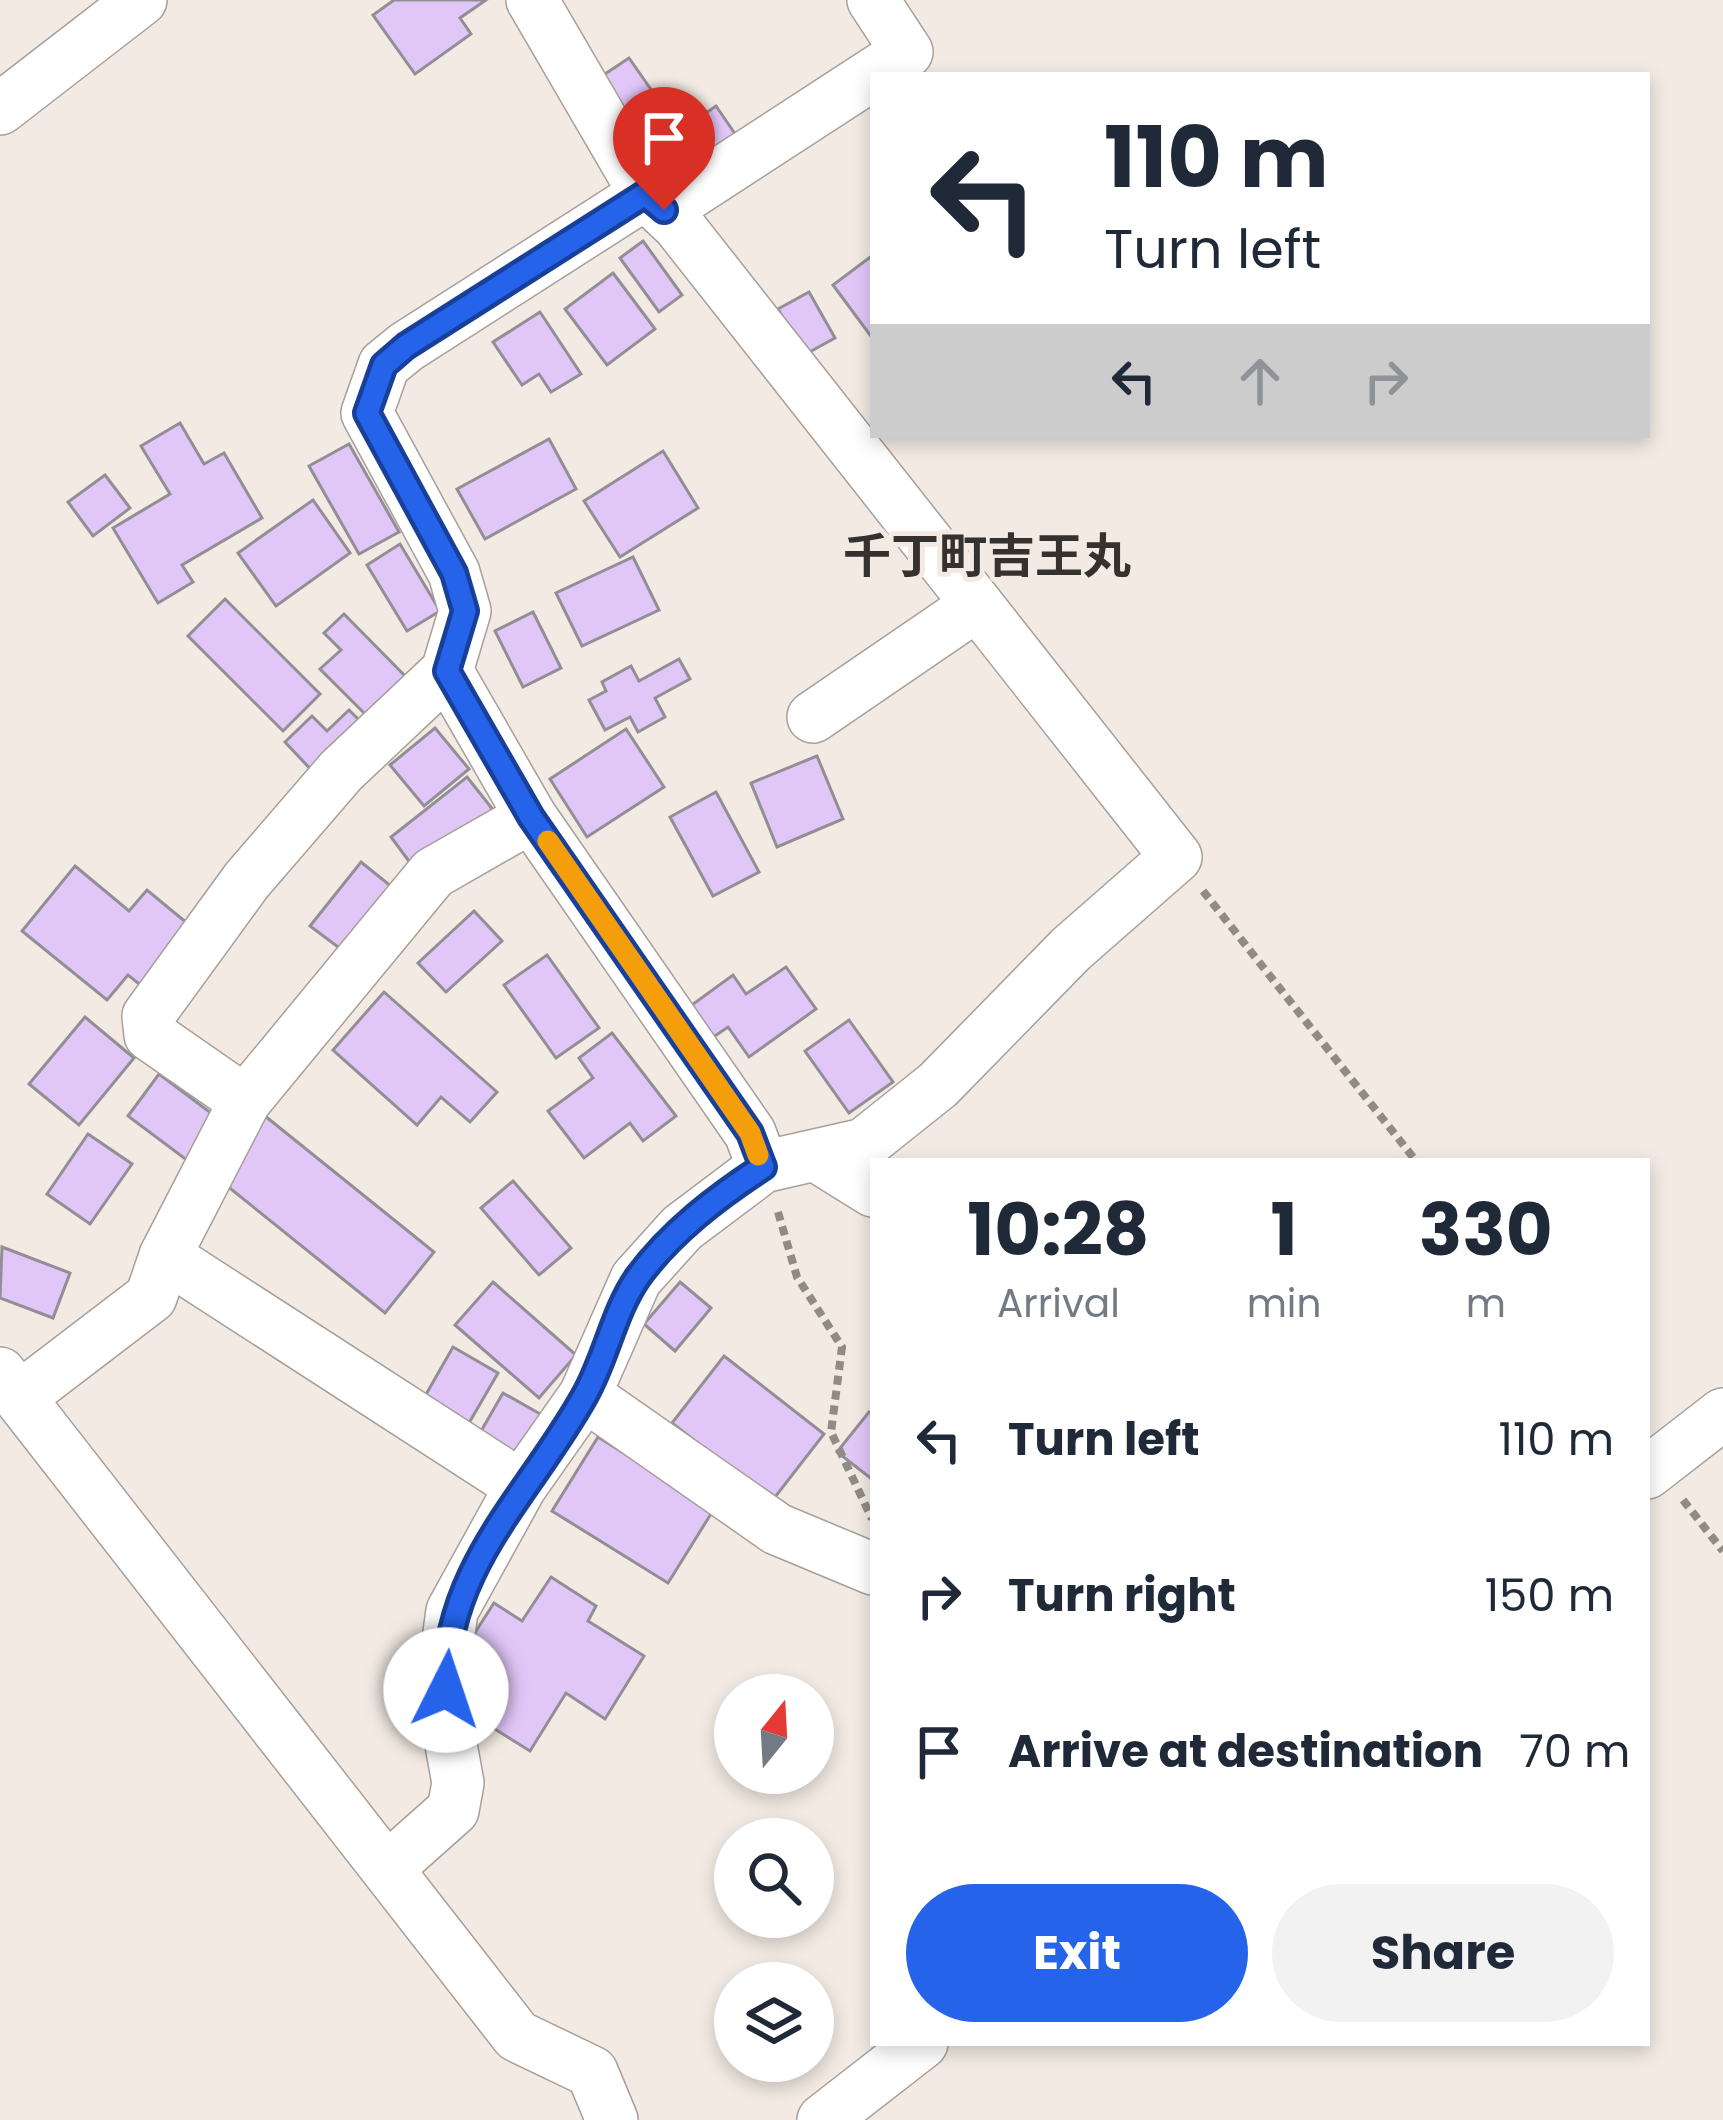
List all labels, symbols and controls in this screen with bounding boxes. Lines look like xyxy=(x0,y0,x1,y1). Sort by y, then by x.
pin xyxy=(613,87,715,210)
text: 110 m xyxy=(1104,99,1329,216)
icon: arrive xyxy=(631,105,697,171)
icon: left xyxy=(906,120,1062,276)
text: Turn left xyxy=(1104,211,1321,287)
icon: left xyxy=(1101,348,1167,414)
icon: ahead xyxy=(1227,348,1293,414)
icon: right xyxy=(1353,348,1419,414)
district label: 千丁町吉王丸 xyxy=(843,523,1131,590)
text: 10:28 xyxy=(967,1179,1149,1280)
text: 1 xyxy=(1271,1179,1298,1280)
text: 330 xyxy=(1419,1179,1553,1280)
text: Arrival xyxy=(997,1276,1120,1331)
text: min xyxy=(1247,1276,1321,1331)
text: m xyxy=(1466,1276,1506,1331)
icon: left xyxy=(906,1407,972,1473)
text: Turn left xyxy=(1008,1408,1200,1471)
text: 110 m xyxy=(1499,1408,1614,1471)
icon: right xyxy=(906,1563,972,1629)
text: Turn right xyxy=(1008,1564,1236,1627)
text: 150 m xyxy=(1485,1564,1614,1627)
position arrow xyxy=(383,1627,509,1753)
north arrow xyxy=(714,1674,834,1794)
map controls xyxy=(714,1674,834,2082)
icon: arrive xyxy=(906,1719,972,1785)
text: Arrive at destination xyxy=(1008,1720,1483,1783)
text: 70 m xyxy=(1519,1720,1630,1783)
button: search xyxy=(714,1818,834,1938)
button: Exit xyxy=(906,1884,1248,2022)
button: Share xyxy=(1272,1884,1614,2022)
button: layers xyxy=(714,1962,834,2082)

